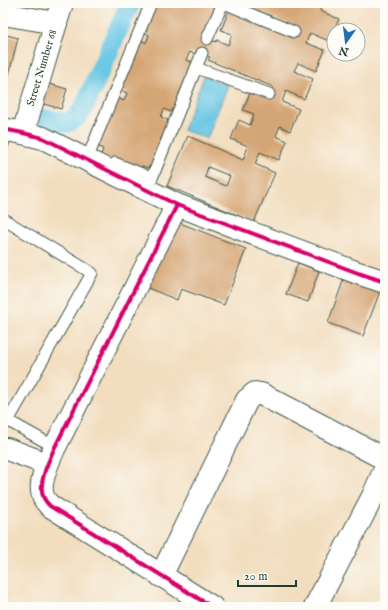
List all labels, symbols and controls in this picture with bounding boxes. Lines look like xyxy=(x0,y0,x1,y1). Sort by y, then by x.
north arrow xyxy=(326,22,366,62)
street label: Street Number 68 xyxy=(24,28,60,108)
text: N xyxy=(337,43,351,59)
scale bar xyxy=(238,562,296,588)
text: 20 m xyxy=(244,569,267,584)

